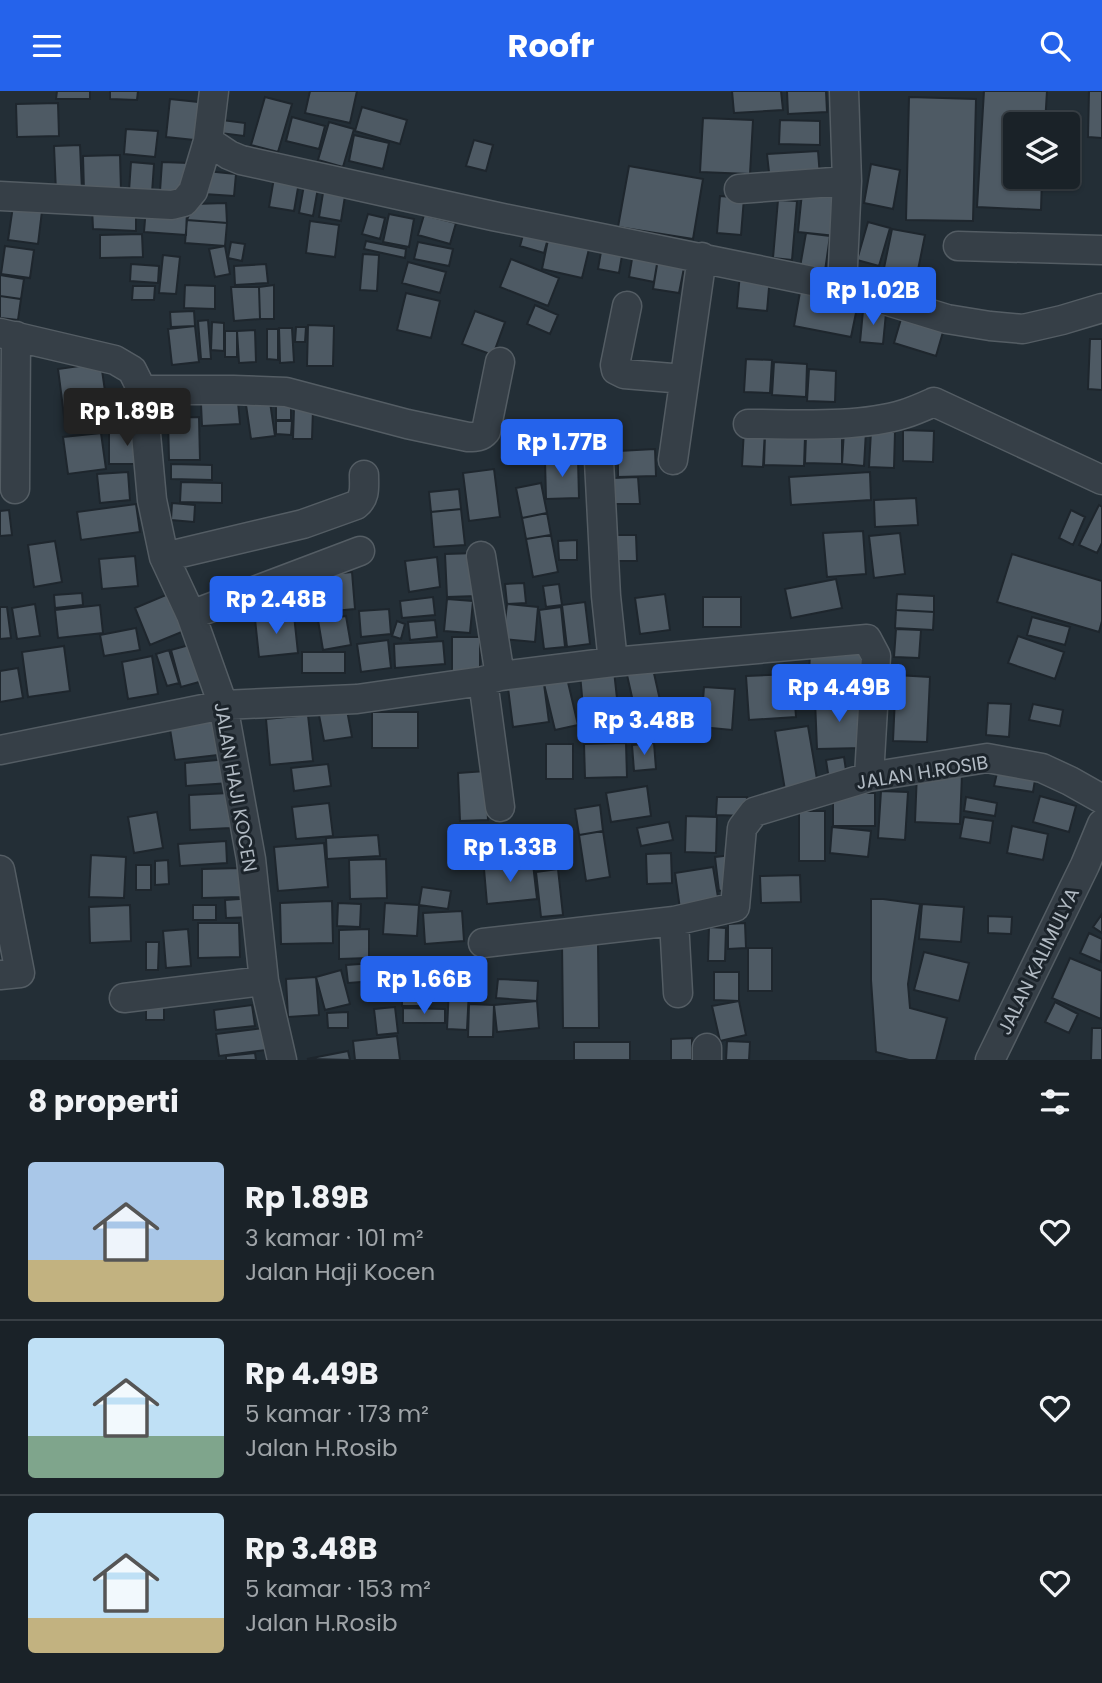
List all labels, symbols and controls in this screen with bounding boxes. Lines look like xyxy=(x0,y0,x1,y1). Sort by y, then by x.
text: Roofr xyxy=(508,23,594,68)
icon: menu xyxy=(28,27,66,65)
icon: search xyxy=(1036,27,1074,65)
map controls xyxy=(1003,112,1080,189)
button: layers xyxy=(1003,112,1080,189)
pin: Rp 1.02B xyxy=(801,267,945,327)
text: Rp 1.02B xyxy=(826,274,920,306)
pin: Rp 1.89B xyxy=(55,389,199,448)
text: Rp 1.89B xyxy=(80,395,174,427)
pin: Rp 1.77B xyxy=(490,419,634,479)
text: Rp 1.77B xyxy=(517,426,607,458)
pin: Rp 2.48B xyxy=(204,577,348,636)
text: Rp 2.48B xyxy=(226,583,326,615)
pin: Rp 4.49B xyxy=(767,665,911,724)
text: Rp 4.49B xyxy=(788,671,890,703)
pin: Rp 3.48B xyxy=(572,697,716,757)
street label: JALAN HAJI KOCEN xyxy=(207,700,264,874)
text: Rp 3.48B xyxy=(593,704,695,736)
street label: JALAN H.ROSIB xyxy=(854,749,990,796)
pin: Rp 1.33B xyxy=(438,825,582,884)
text: Rp 1.33B xyxy=(463,831,557,863)
street label: JALAN KALIMULYA xyxy=(991,883,1086,1039)
pin: Rp 1.66B xyxy=(352,957,496,1016)
text: Rp 1.66B xyxy=(376,963,472,995)
text: 8 properti xyxy=(28,1080,179,1123)
icon: filters xyxy=(1036,1083,1074,1121)
text: Rp 1.89B xyxy=(245,1176,369,1219)
icon: home xyxy=(84,1190,168,1274)
icon: heart xyxy=(1036,1213,1074,1251)
text: 3 kamar · 101 m² xyxy=(245,1222,424,1254)
text: Jalan Haji Kocen xyxy=(245,1256,435,1288)
text: Rp 4.49B xyxy=(245,1352,379,1395)
icon: home xyxy=(84,1366,168,1450)
icon: heart xyxy=(1036,1389,1074,1427)
text: 5 kamar · 173 m² xyxy=(245,1398,429,1430)
text: Jalan H.Rosib xyxy=(245,1432,397,1464)
text: Rp 3.48B xyxy=(245,1527,377,1570)
icon: home xyxy=(84,1541,168,1625)
icon: heart xyxy=(1036,1564,1074,1602)
text: 5 kamar · 153 m² xyxy=(245,1573,431,1605)
text: Jalan H.Rosib xyxy=(245,1607,397,1639)

